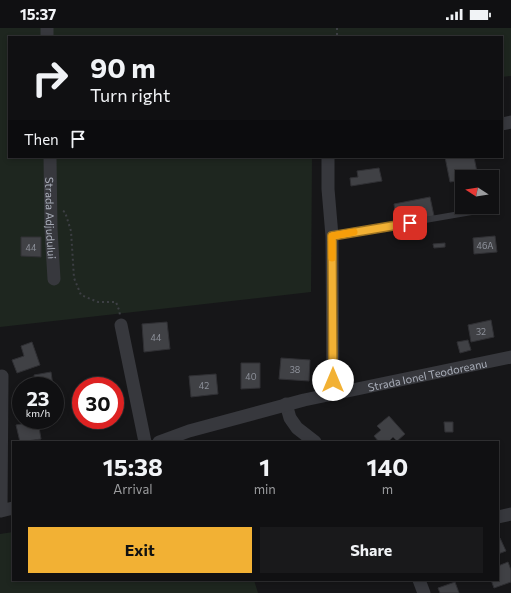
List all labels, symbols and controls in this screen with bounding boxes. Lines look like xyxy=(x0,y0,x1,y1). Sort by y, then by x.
text: 15:37 xyxy=(20,5,56,23)
text: 90 m xyxy=(90,50,156,84)
icon: right xyxy=(24,52,76,104)
text: Turn right xyxy=(90,84,170,106)
icon: arrive xyxy=(67,128,89,150)
text: Then xyxy=(24,130,59,148)
north arrow xyxy=(455,170,499,214)
map controls xyxy=(455,170,499,214)
street label: Strada Adjudului xyxy=(44,177,59,260)
pin xyxy=(393,206,427,240)
icon: arrive xyxy=(399,212,421,234)
house number: 46A xyxy=(477,240,493,251)
house number: 44 xyxy=(26,242,37,253)
house number: 32 xyxy=(476,326,486,337)
house number: 44 xyxy=(151,332,162,343)
street label: Strada Ionel Teodoreanu xyxy=(366,356,488,393)
position arrow xyxy=(312,359,354,401)
house number: 38 xyxy=(290,364,300,375)
house number: 40 xyxy=(245,371,257,382)
speed limit sign: 30 xyxy=(72,377,124,429)
house number: 42 xyxy=(199,380,209,391)
text: 23 xyxy=(26,386,50,410)
text: km/h xyxy=(26,407,50,419)
text: 15:38 xyxy=(103,452,163,481)
text: 1 xyxy=(259,452,270,481)
text: 140 xyxy=(367,452,408,481)
text: Arrival xyxy=(113,481,153,497)
text: min xyxy=(254,481,276,497)
text: m xyxy=(382,481,393,497)
button: Exit xyxy=(28,527,252,573)
button: Share xyxy=(260,527,483,573)

